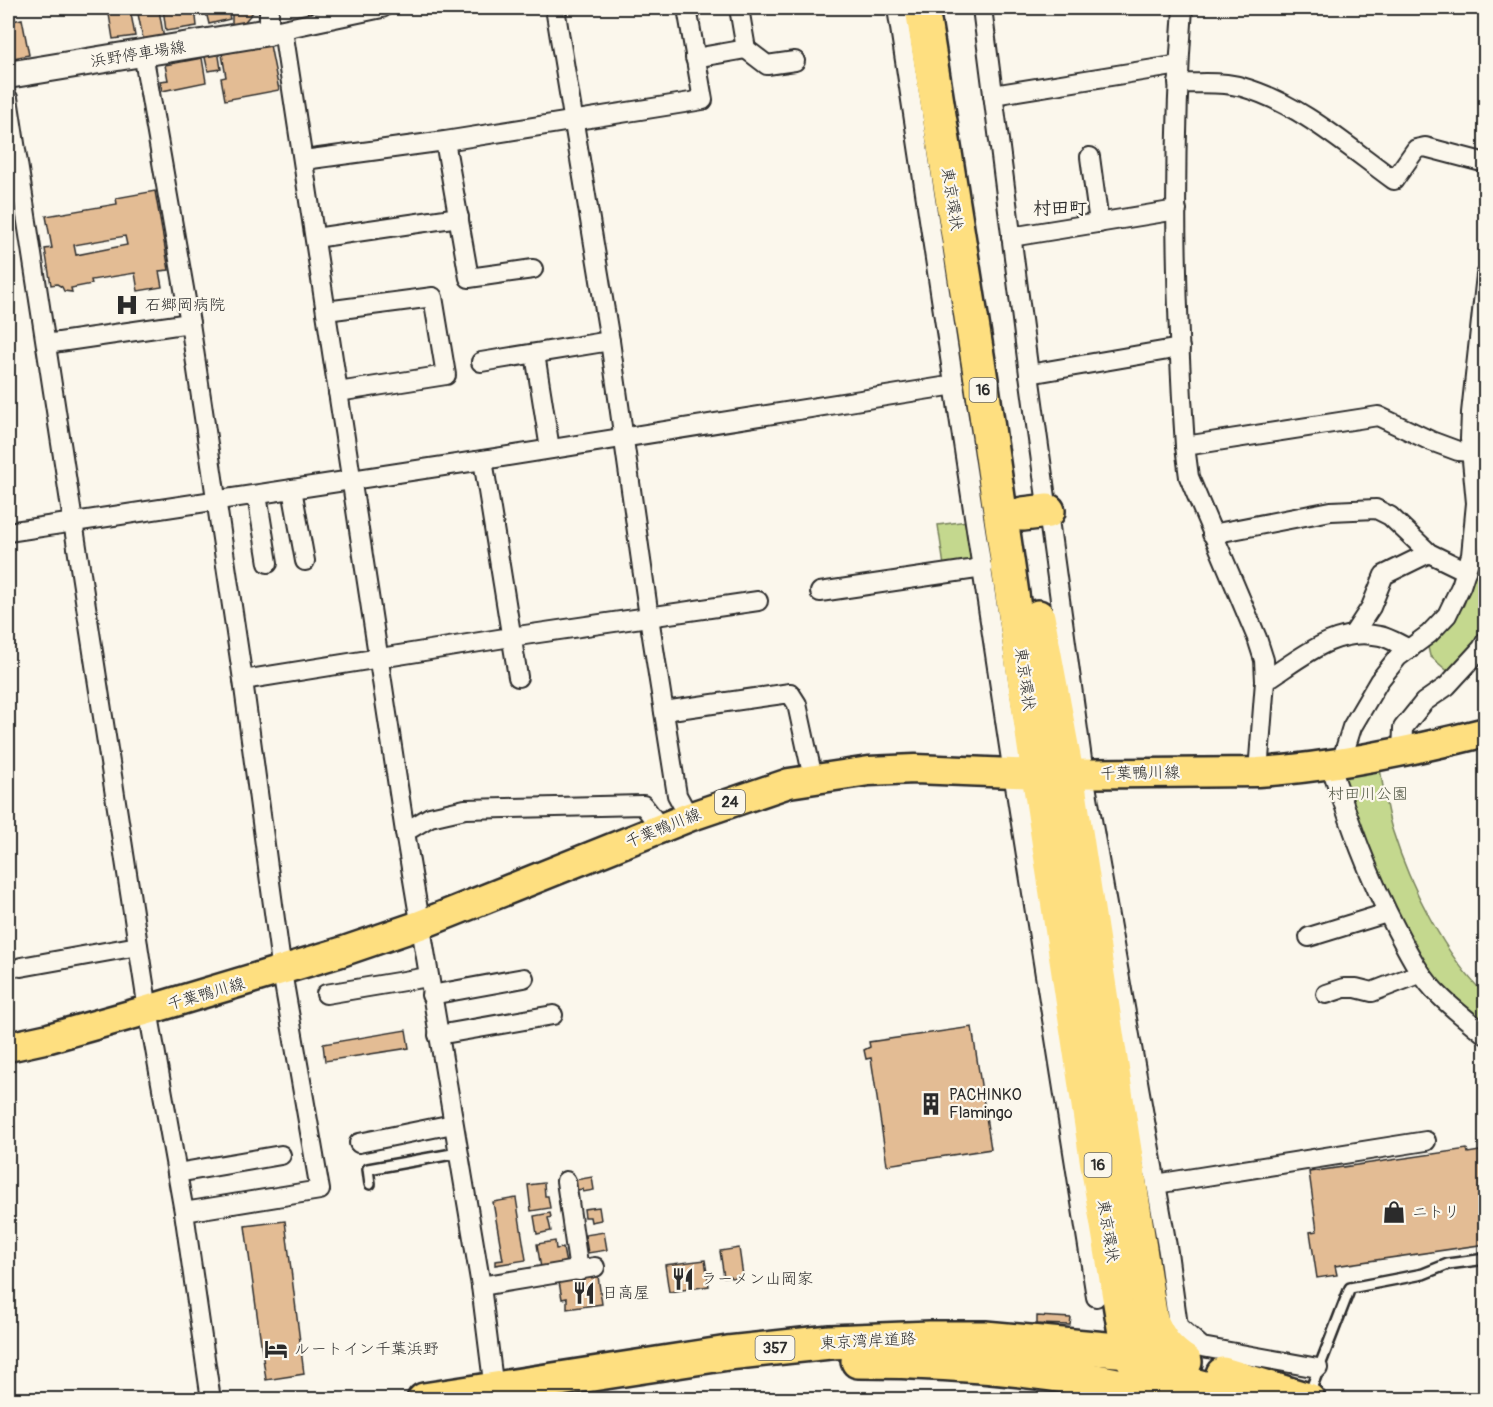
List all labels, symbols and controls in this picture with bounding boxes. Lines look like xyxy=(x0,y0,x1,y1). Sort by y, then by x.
street label: 浜野停車場線 xyxy=(89,37,187,71)
street label: 東京環状 xyxy=(937,166,967,232)
district label: 村田町 xyxy=(1033,197,1087,220)
hospital icon: 石郷岡病院 xyxy=(114,292,140,318)
place label: 石郷岡病院 xyxy=(145,295,225,315)
road number: 16 xyxy=(970,378,996,402)
street label: 東京環状 xyxy=(1011,646,1039,712)
street label: 千葉鴨川線 xyxy=(1100,762,1180,784)
park label: 村田川公園 xyxy=(1328,784,1408,804)
road number: 24 xyxy=(715,790,745,814)
street label: 千葉鴨川線 xyxy=(622,804,704,852)
street label: 千葉鴨川線 xyxy=(165,973,247,1015)
place label: PACHINKO Flamingo xyxy=(949,1085,1022,1123)
building icon: PACHINKO Flamingo xyxy=(918,1091,944,1117)
road number: 16 xyxy=(1084,1153,1112,1177)
street label: 東京環状 xyxy=(1093,1198,1123,1264)
shop icon: ニトリ xyxy=(1381,1199,1407,1225)
place label: ニトリ xyxy=(1412,1202,1460,1222)
restaurant icon: ラーメン山岡家 xyxy=(670,1266,696,1292)
place label: ラーメン山岡家 xyxy=(701,1269,813,1289)
restaurant icon: 日高屋 xyxy=(571,1280,597,1306)
place label: 日高屋 xyxy=(602,1283,650,1303)
street label: 東京湾岸道路 xyxy=(820,1329,916,1353)
hotel icon: ルートイン千葉浜野 xyxy=(263,1336,289,1362)
road number: 357 xyxy=(756,1336,794,1360)
place label: ルートイン千葉浜野 xyxy=(294,1339,439,1359)

